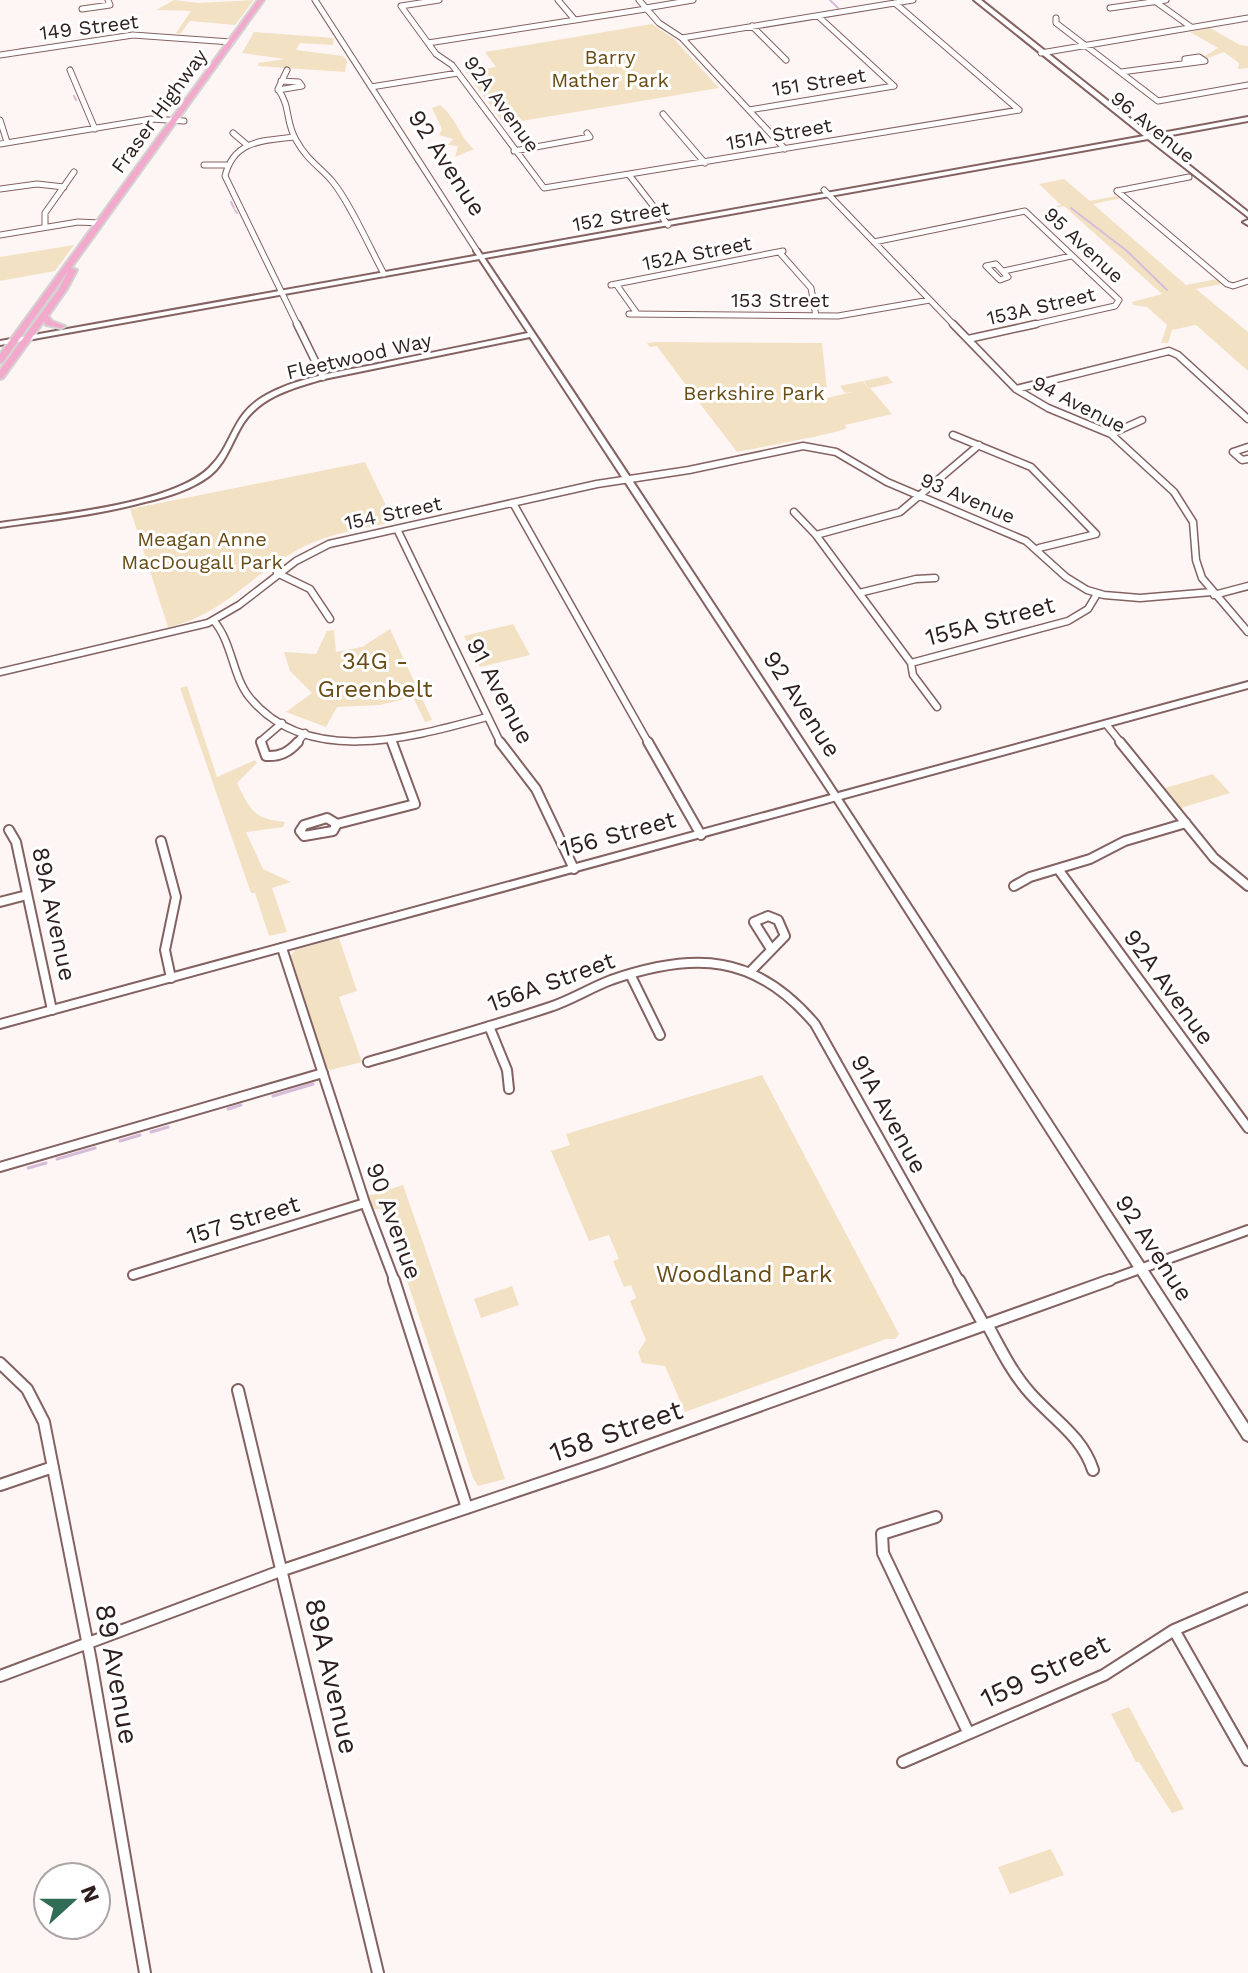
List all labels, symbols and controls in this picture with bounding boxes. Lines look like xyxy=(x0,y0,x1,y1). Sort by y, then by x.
street label: 149 Street xyxy=(38,9,140,45)
street label: Fraser Highway xyxy=(106,44,212,178)
park label: Barry Mather Park xyxy=(551,45,669,92)
street label: 92A Avenue xyxy=(459,51,545,157)
street label: 151 Street xyxy=(771,63,868,101)
street label: 96 Avenue xyxy=(1106,86,1200,168)
street label: 92 Avenue xyxy=(402,105,492,221)
street label: 151A Street xyxy=(724,113,834,155)
street label: 152 Street xyxy=(571,196,672,236)
street label: 95 Avenue xyxy=(1039,202,1129,288)
street label: 152A Street xyxy=(640,231,754,275)
street label: 153A Street xyxy=(984,282,1098,330)
street label: 153 Street xyxy=(731,288,830,312)
street label: Fleetwood Way xyxy=(284,327,435,384)
street label: 94 Avenue xyxy=(1028,370,1130,438)
park label: Berkshire Park xyxy=(683,381,825,405)
street label: 93 Avenue xyxy=(917,467,1019,529)
street label: 154 Street xyxy=(342,491,444,535)
park label: Meagan Anne MacDougall Park xyxy=(121,527,283,574)
street label: 155A Street xyxy=(922,590,1058,652)
street label: 91 Avenue xyxy=(460,633,540,749)
street label: 92 Avenue xyxy=(757,646,847,762)
park label: 34G - Greenbelt xyxy=(317,647,433,703)
street label: 156 Street xyxy=(557,805,679,863)
street label: 89A Avenue xyxy=(26,844,82,984)
street label: 92A Avenue xyxy=(1118,924,1220,1050)
street label: 156A Street xyxy=(484,946,618,1018)
street label: 91A Avenue xyxy=(845,1050,933,1178)
street label: 90 Avenue xyxy=(360,1159,428,1283)
street label: 157 Street xyxy=(183,1190,303,1250)
street label: 92 Avenue xyxy=(1109,1190,1199,1306)
park label: Woodland Park xyxy=(656,1260,833,1288)
street label: 158 Street xyxy=(545,1393,687,1469)
street label: 89A Avenue xyxy=(298,1595,366,1757)
street label: 89 Avenue xyxy=(88,1601,146,1747)
street label: 159 Street xyxy=(975,1627,1115,1715)
north arrow xyxy=(32,1861,112,1941)
text: N xyxy=(76,1882,105,1906)

